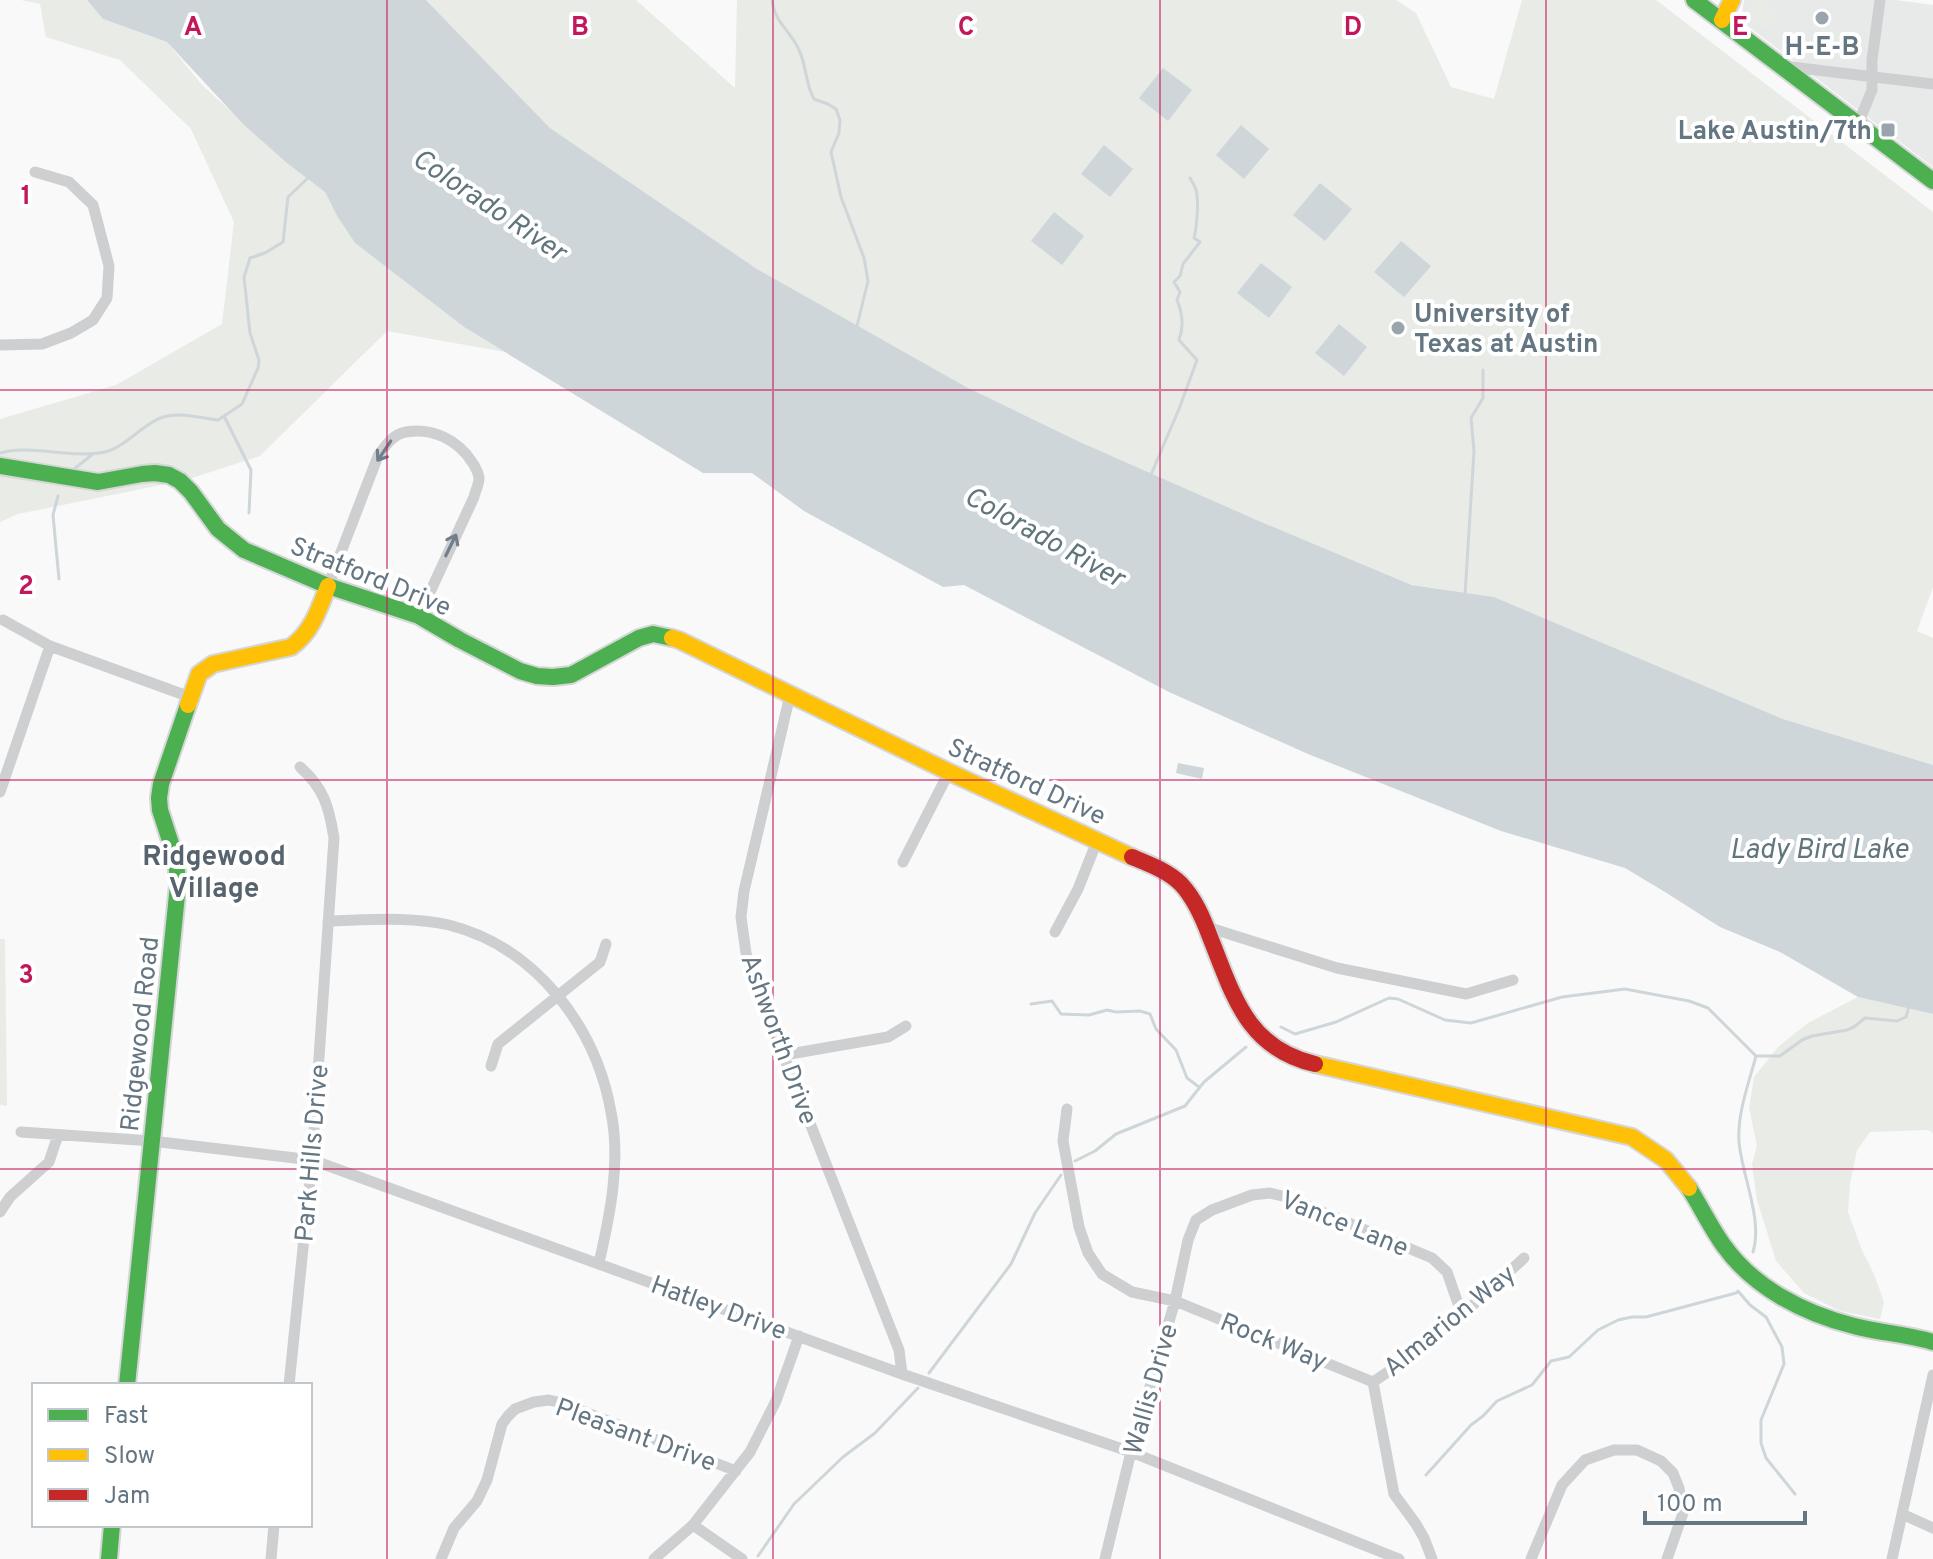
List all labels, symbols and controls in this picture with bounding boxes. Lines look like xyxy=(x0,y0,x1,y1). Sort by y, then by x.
marker: H-E-B xyxy=(1813,9,1831,27)
text: A xyxy=(184,12,202,45)
text: B xyxy=(571,12,589,45)
text: C xyxy=(958,12,974,45)
text: D xyxy=(1344,12,1362,45)
text: E xyxy=(1732,12,1748,45)
place label: H-E-B xyxy=(1785,32,1859,65)
place label: Lake Austin/7th xyxy=(1678,116,1872,149)
marker: Lake Austin/7th xyxy=(1879,121,1897,139)
water label: Colorado River xyxy=(404,142,574,273)
text: 1 xyxy=(21,181,31,214)
place label: University of Texas at Austin xyxy=(1414,299,1598,362)
marker: University of Texas at Austin xyxy=(1389,319,1407,337)
one-way arrow xyxy=(375,439,392,461)
water label: Colorado River xyxy=(957,480,1132,599)
street label: Stratford Drive xyxy=(285,531,455,626)
one-way arrow xyxy=(444,533,459,557)
text: 2 xyxy=(18,571,34,604)
street label: Stratford Drive xyxy=(942,732,1110,834)
water label: Lady Bird Lake xyxy=(1730,833,1909,869)
district label: Ridgewood Village xyxy=(142,840,286,908)
street label: Ridgewood Road xyxy=(115,935,168,1133)
street label: Ashworth Drive xyxy=(732,950,824,1130)
text: 3 xyxy=(18,960,34,993)
street label: Park Hills Drive xyxy=(289,1063,338,1243)
street label: Vance Lane xyxy=(1275,1185,1413,1266)
street label: Almarion Way xyxy=(1378,1259,1523,1385)
street label: Hatley Drive xyxy=(646,1270,790,1349)
street label: Rock Way xyxy=(1215,1307,1331,1380)
street label: Wallis Drive xyxy=(1118,1320,1187,1459)
legend xyxy=(32,1383,312,1527)
street label: Pleasant Drive xyxy=(550,1392,720,1481)
text: Fast xyxy=(104,1402,148,1432)
text: Slow xyxy=(104,1442,155,1472)
scale bar xyxy=(1645,1475,1805,1525)
text: Jam xyxy=(104,1482,150,1512)
text: 100 m xyxy=(1657,1490,1723,1520)

